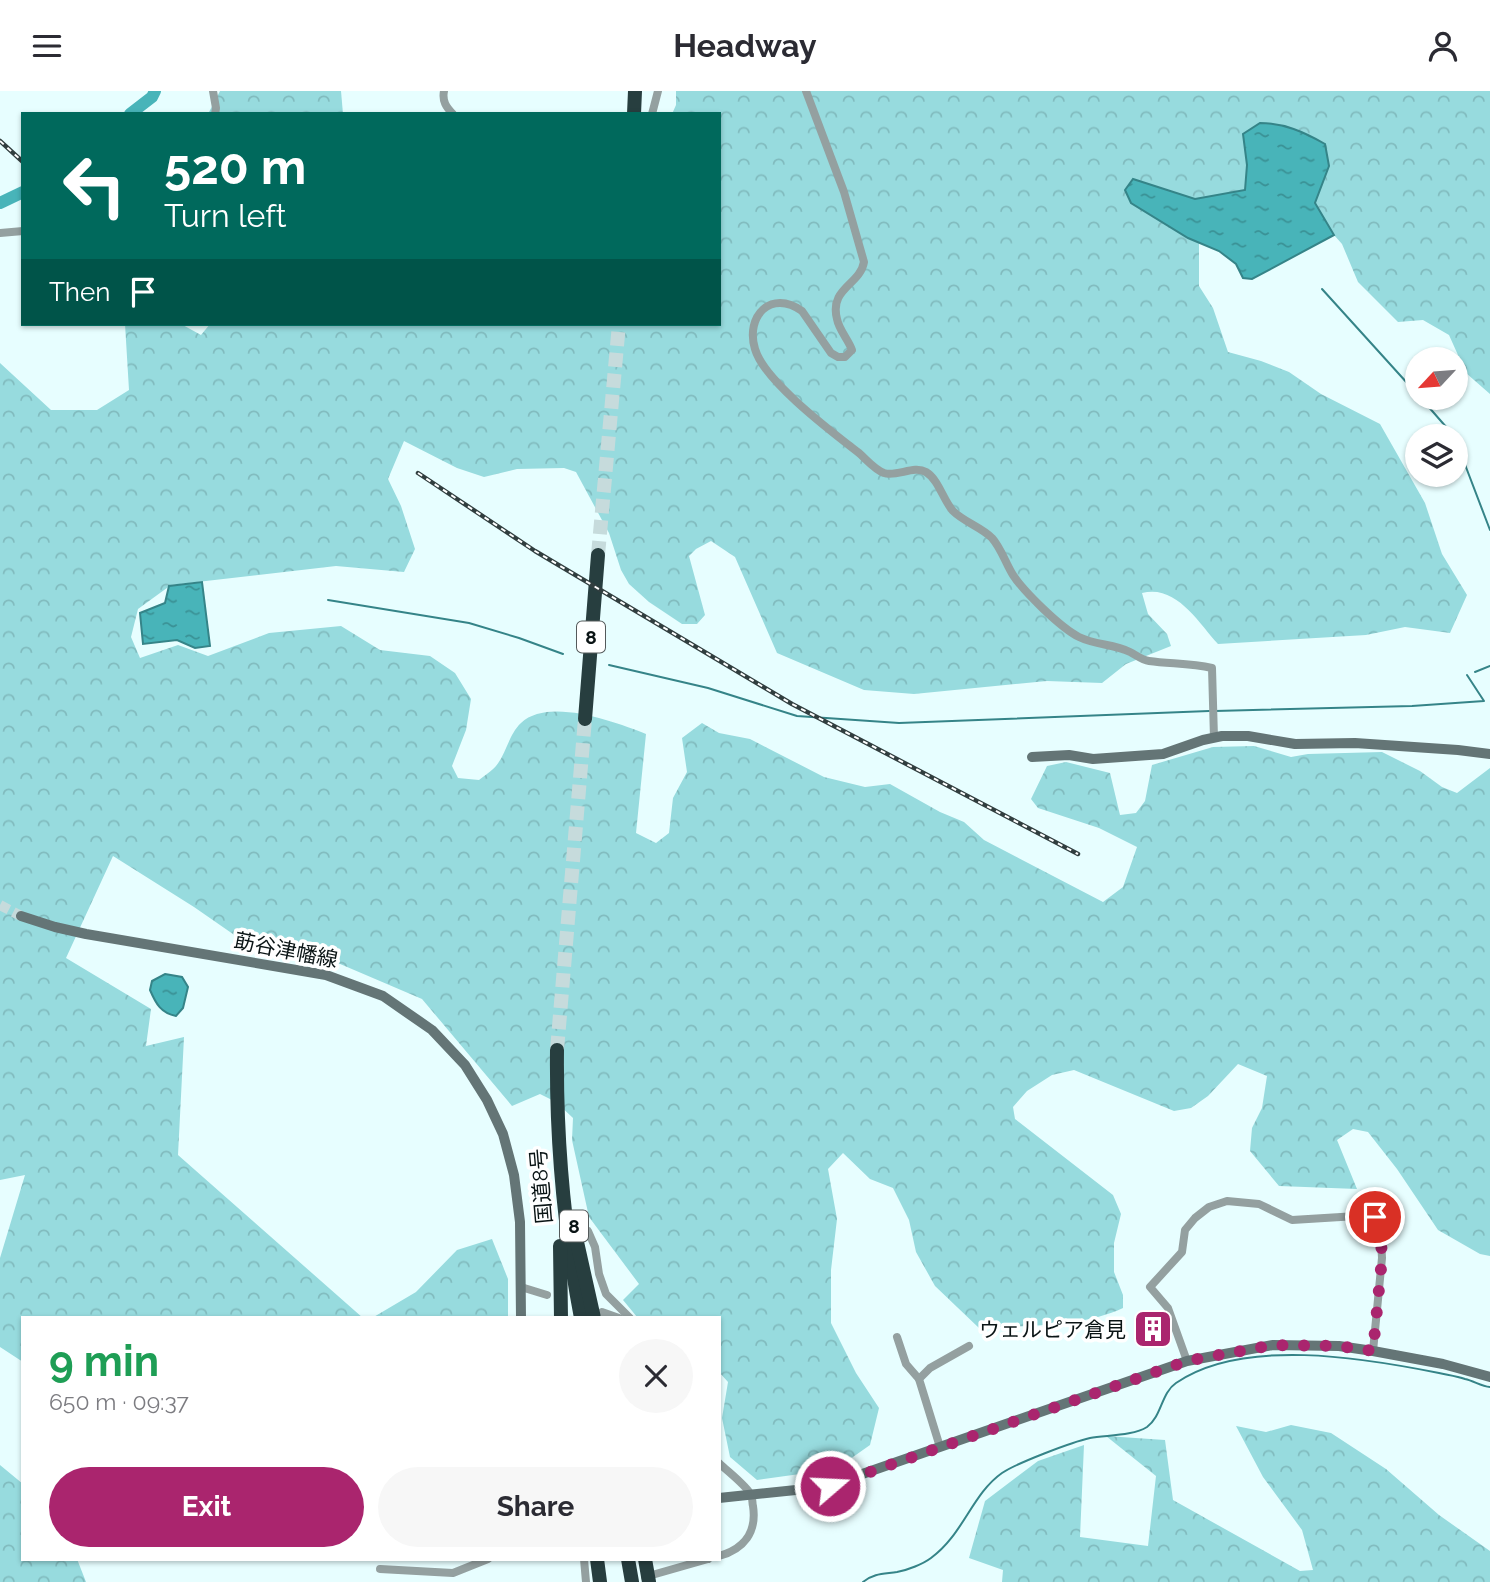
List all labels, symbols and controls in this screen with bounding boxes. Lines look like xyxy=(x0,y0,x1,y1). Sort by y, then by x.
icon: menu xyxy=(28,27,66,65)
text: Headway xyxy=(673,27,817,64)
icon: person xyxy=(1424,27,1462,65)
text: 520 m xyxy=(164,138,306,195)
icon: left xyxy=(49,140,140,231)
text: Turn left xyxy=(164,197,286,234)
icon: arrive xyxy=(124,273,162,311)
text: Then xyxy=(49,277,110,307)
north arrow xyxy=(1405,347,1468,409)
map controls xyxy=(1405,347,1468,487)
button: layers xyxy=(1405,424,1468,487)
road number: 8 xyxy=(577,621,605,653)
street label: 莇谷津幡線 xyxy=(232,928,340,972)
street label: 国道8号 xyxy=(525,1147,557,1225)
pin xyxy=(1345,1187,1405,1247)
icon: arrive xyxy=(1356,1198,1394,1236)
road number: 8 xyxy=(560,1211,588,1241)
building icon: ウェルピア倉見 xyxy=(1132,1308,1174,1350)
place label: ウェルピア倉見 xyxy=(979,1317,1126,1342)
text: 9 min xyxy=(49,1337,159,1386)
button: close xyxy=(619,1339,693,1413)
text: 650 m · 09:37 xyxy=(49,1388,189,1415)
position arrow xyxy=(793,1449,867,1523)
button: Exit xyxy=(49,1467,364,1547)
button: Share xyxy=(378,1467,693,1547)

